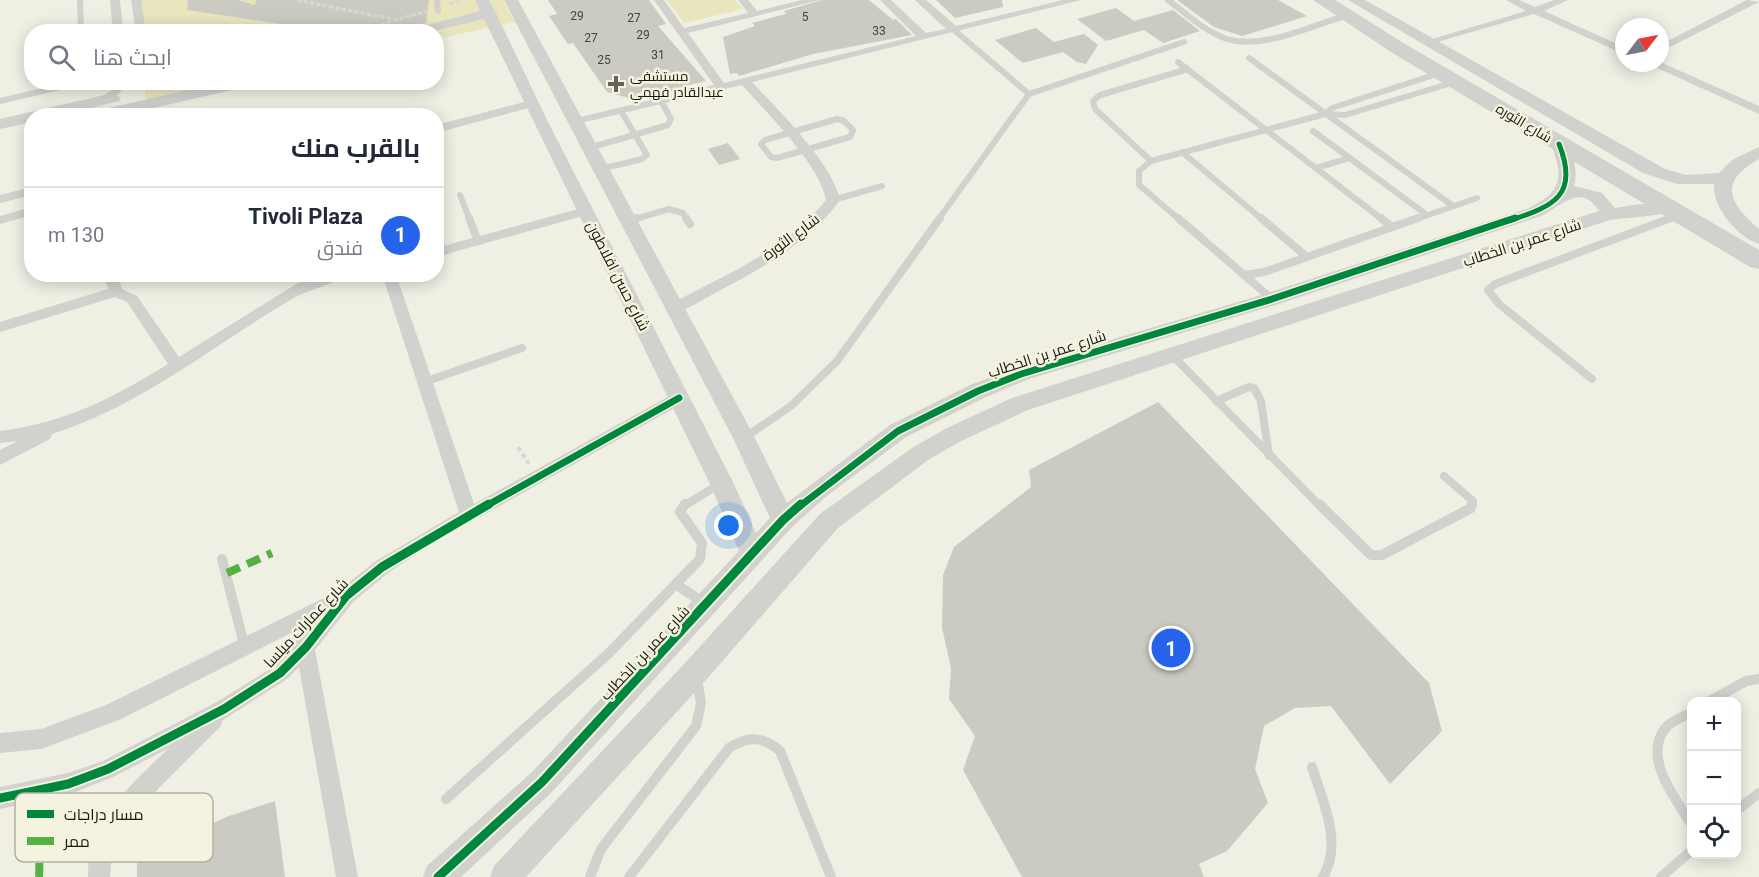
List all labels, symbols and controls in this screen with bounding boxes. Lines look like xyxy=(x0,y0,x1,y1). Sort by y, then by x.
house number: 29 xyxy=(570,9,584,23)
house number: 5 xyxy=(802,10,809,24)
house number: 27 xyxy=(627,11,641,25)
north arrow xyxy=(1615,18,1669,72)
search box xyxy=(24,24,444,90)
house number: 33 xyxy=(872,24,886,38)
house number: 29 xyxy=(636,28,650,42)
house number: 27 xyxy=(584,31,598,45)
icon: search xyxy=(45,41,78,74)
text: ابحث هنا xyxy=(93,45,172,70)
house number: 31 xyxy=(651,48,665,62)
house number: 25 xyxy=(597,53,611,67)
place label: مستشفى عبدالقادر فهمي xyxy=(630,68,724,104)
marker: مستشفى عبدالقادر فهمي xyxy=(607,75,625,93)
street label: شارع الثوره xyxy=(1493,100,1555,147)
text: بالقرب منك xyxy=(291,133,420,163)
text: Tivoli Plaza xyxy=(248,204,363,229)
street label: شارع الثورة xyxy=(759,210,824,266)
street label: شارع عمر بن الخطاب xyxy=(1461,215,1584,272)
street label: شارع حسن افلاطون xyxy=(581,218,653,335)
text: 130 m xyxy=(48,223,104,247)
text: 1 xyxy=(395,223,406,247)
text: فندق xyxy=(317,236,363,260)
street label: شارع عمر بن الخطاب xyxy=(986,326,1109,383)
your location xyxy=(714,511,743,540)
street label: شارع عمارات ميلسا xyxy=(260,575,354,673)
street label: شارع عمر بن الخطاب xyxy=(596,602,695,705)
pin: 1 xyxy=(1152,626,1190,670)
map controls xyxy=(1687,697,1741,859)
button: + xyxy=(1687,697,1741,751)
button: − xyxy=(1687,751,1741,805)
legend xyxy=(15,793,213,862)
text: مسار دراجات xyxy=(64,805,143,824)
button: locate xyxy=(1687,805,1741,859)
text: ممر xyxy=(63,832,90,851)

